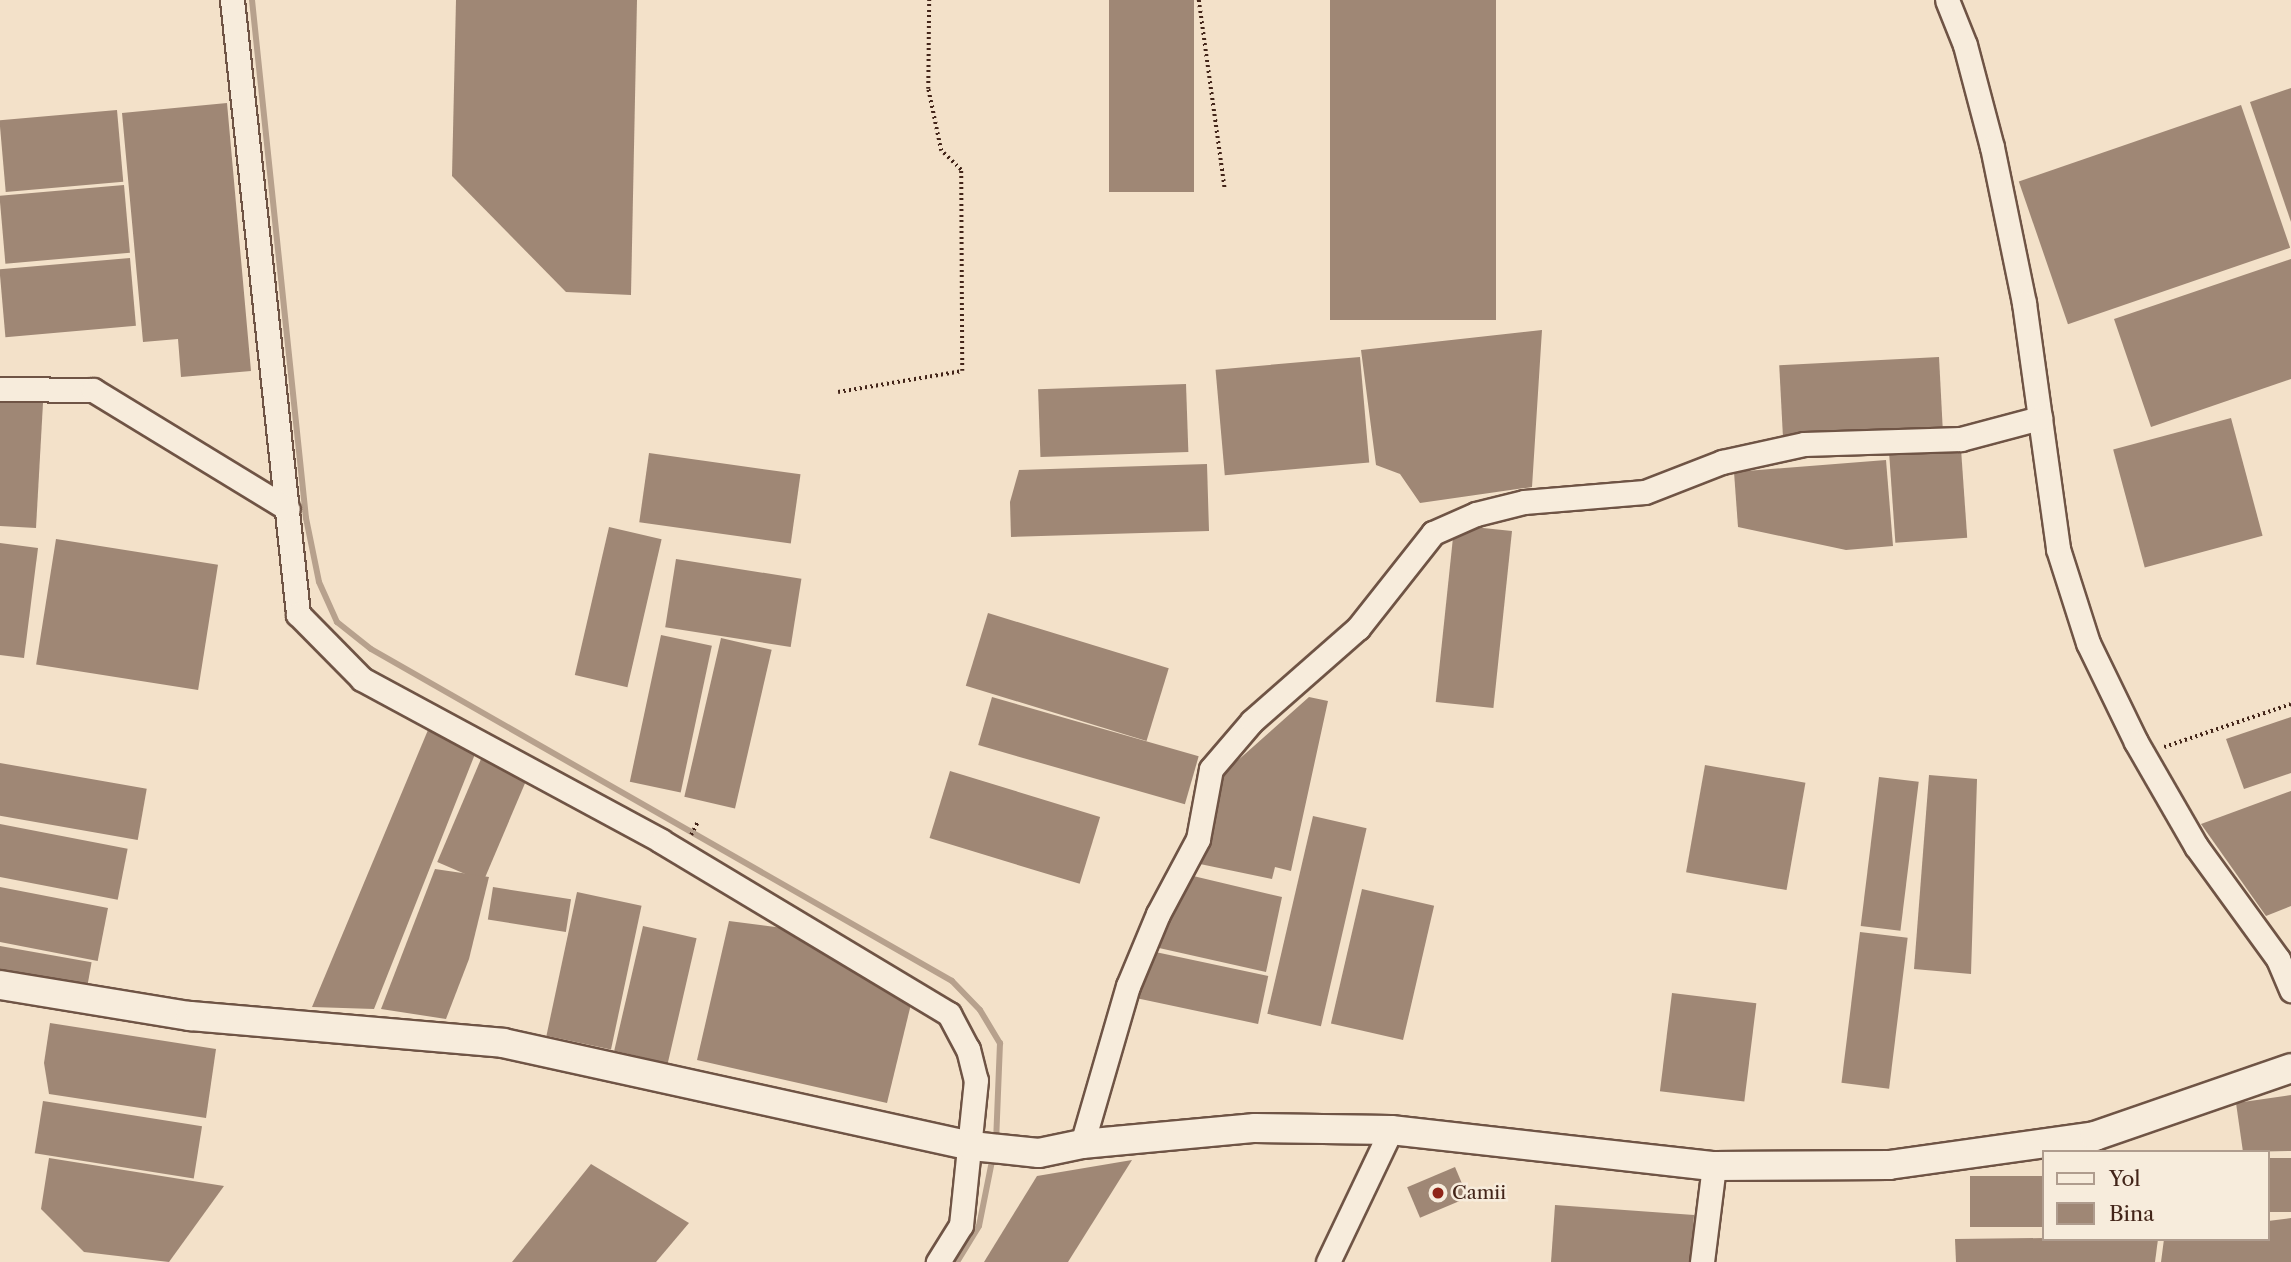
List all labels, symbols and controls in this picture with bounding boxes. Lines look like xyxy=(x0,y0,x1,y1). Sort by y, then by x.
legend xyxy=(2042,1150,2270,1241)
text: Yol xyxy=(2109,1166,2141,1191)
place label: Camii xyxy=(1452,1182,1506,1204)
marker: Camii xyxy=(1430,1185,1446,1201)
text: Bina xyxy=(2109,1201,2154,1226)

